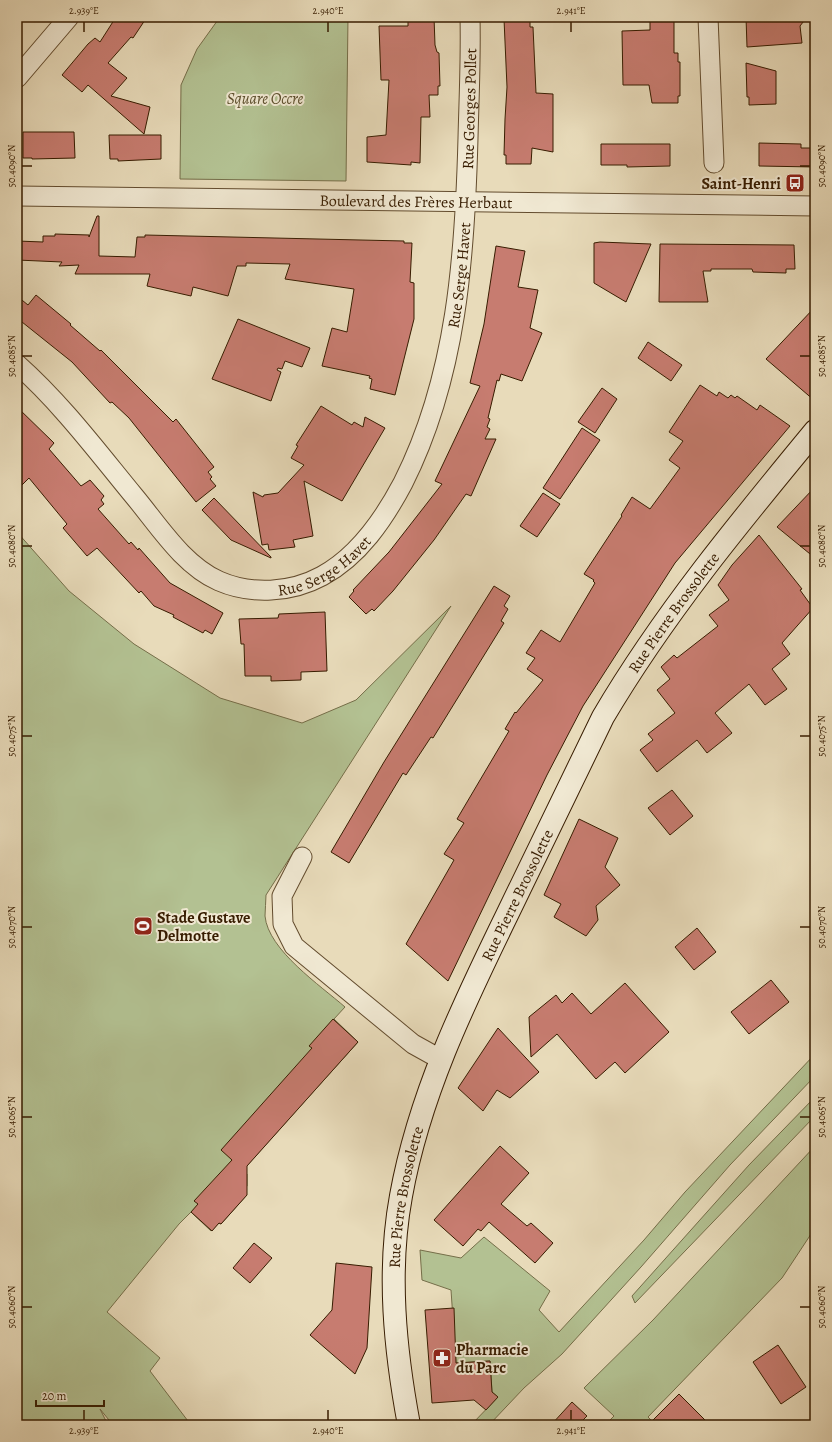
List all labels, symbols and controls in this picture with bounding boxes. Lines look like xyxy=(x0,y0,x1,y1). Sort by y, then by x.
text: 2.939°E xyxy=(69,4,99,17)
text: 2.940°E xyxy=(312,4,344,17)
text: 2.941°E xyxy=(556,4,586,17)
street label: Rue Georges Pollet xyxy=(457,48,482,170)
park label: Square Occre xyxy=(227,88,303,110)
text: 50.4090°N xyxy=(5,145,18,187)
text: 50.4090°N xyxy=(815,145,828,187)
bus stop icon: Saint-Henri xyxy=(784,172,806,194)
place label: Saint-Henri xyxy=(701,173,781,195)
street label: Boulevard des Frères Herbaut xyxy=(319,190,513,214)
street label: Rue Serge Havet xyxy=(442,222,476,330)
text: 50.4085°N xyxy=(5,335,18,377)
text: 50.4085°N xyxy=(815,335,828,377)
text: 50.4080°N xyxy=(5,525,18,567)
text: 50.4080°N xyxy=(815,525,828,567)
street label: Rue Serge Havet xyxy=(276,531,376,602)
street label: Rue Pierre Brossolette xyxy=(623,548,725,678)
text: 50.4075°N xyxy=(5,715,18,757)
text: 50.4075°N xyxy=(815,715,828,757)
street label: Rue Pierre Brossolette xyxy=(476,826,559,965)
text: 50.4070°N xyxy=(5,906,18,948)
text: 50.4070°N xyxy=(815,906,828,948)
place label: Stade Gustave Delmotte xyxy=(157,907,250,947)
sports icon: Stade Gustave Delmotte xyxy=(132,915,154,937)
text: 50.4065°N xyxy=(5,1096,18,1138)
text: 50.4065°N xyxy=(815,1096,828,1138)
street label: Rue Pierre Brossolette xyxy=(384,1124,429,1268)
text: 50.4060°N xyxy=(5,1286,18,1328)
text: 50.4060°N xyxy=(815,1286,828,1328)
place label: Pharmacie du Parc xyxy=(456,1339,528,1379)
pharmacy icon: Pharmacie du Parc xyxy=(431,1347,453,1369)
scale bar xyxy=(36,1382,104,1408)
text: 20 m xyxy=(42,1388,66,1404)
text: 2.939°E xyxy=(69,1424,99,1437)
text: 2.940°E xyxy=(312,1424,344,1437)
text: 2.941°E xyxy=(556,1424,586,1437)

